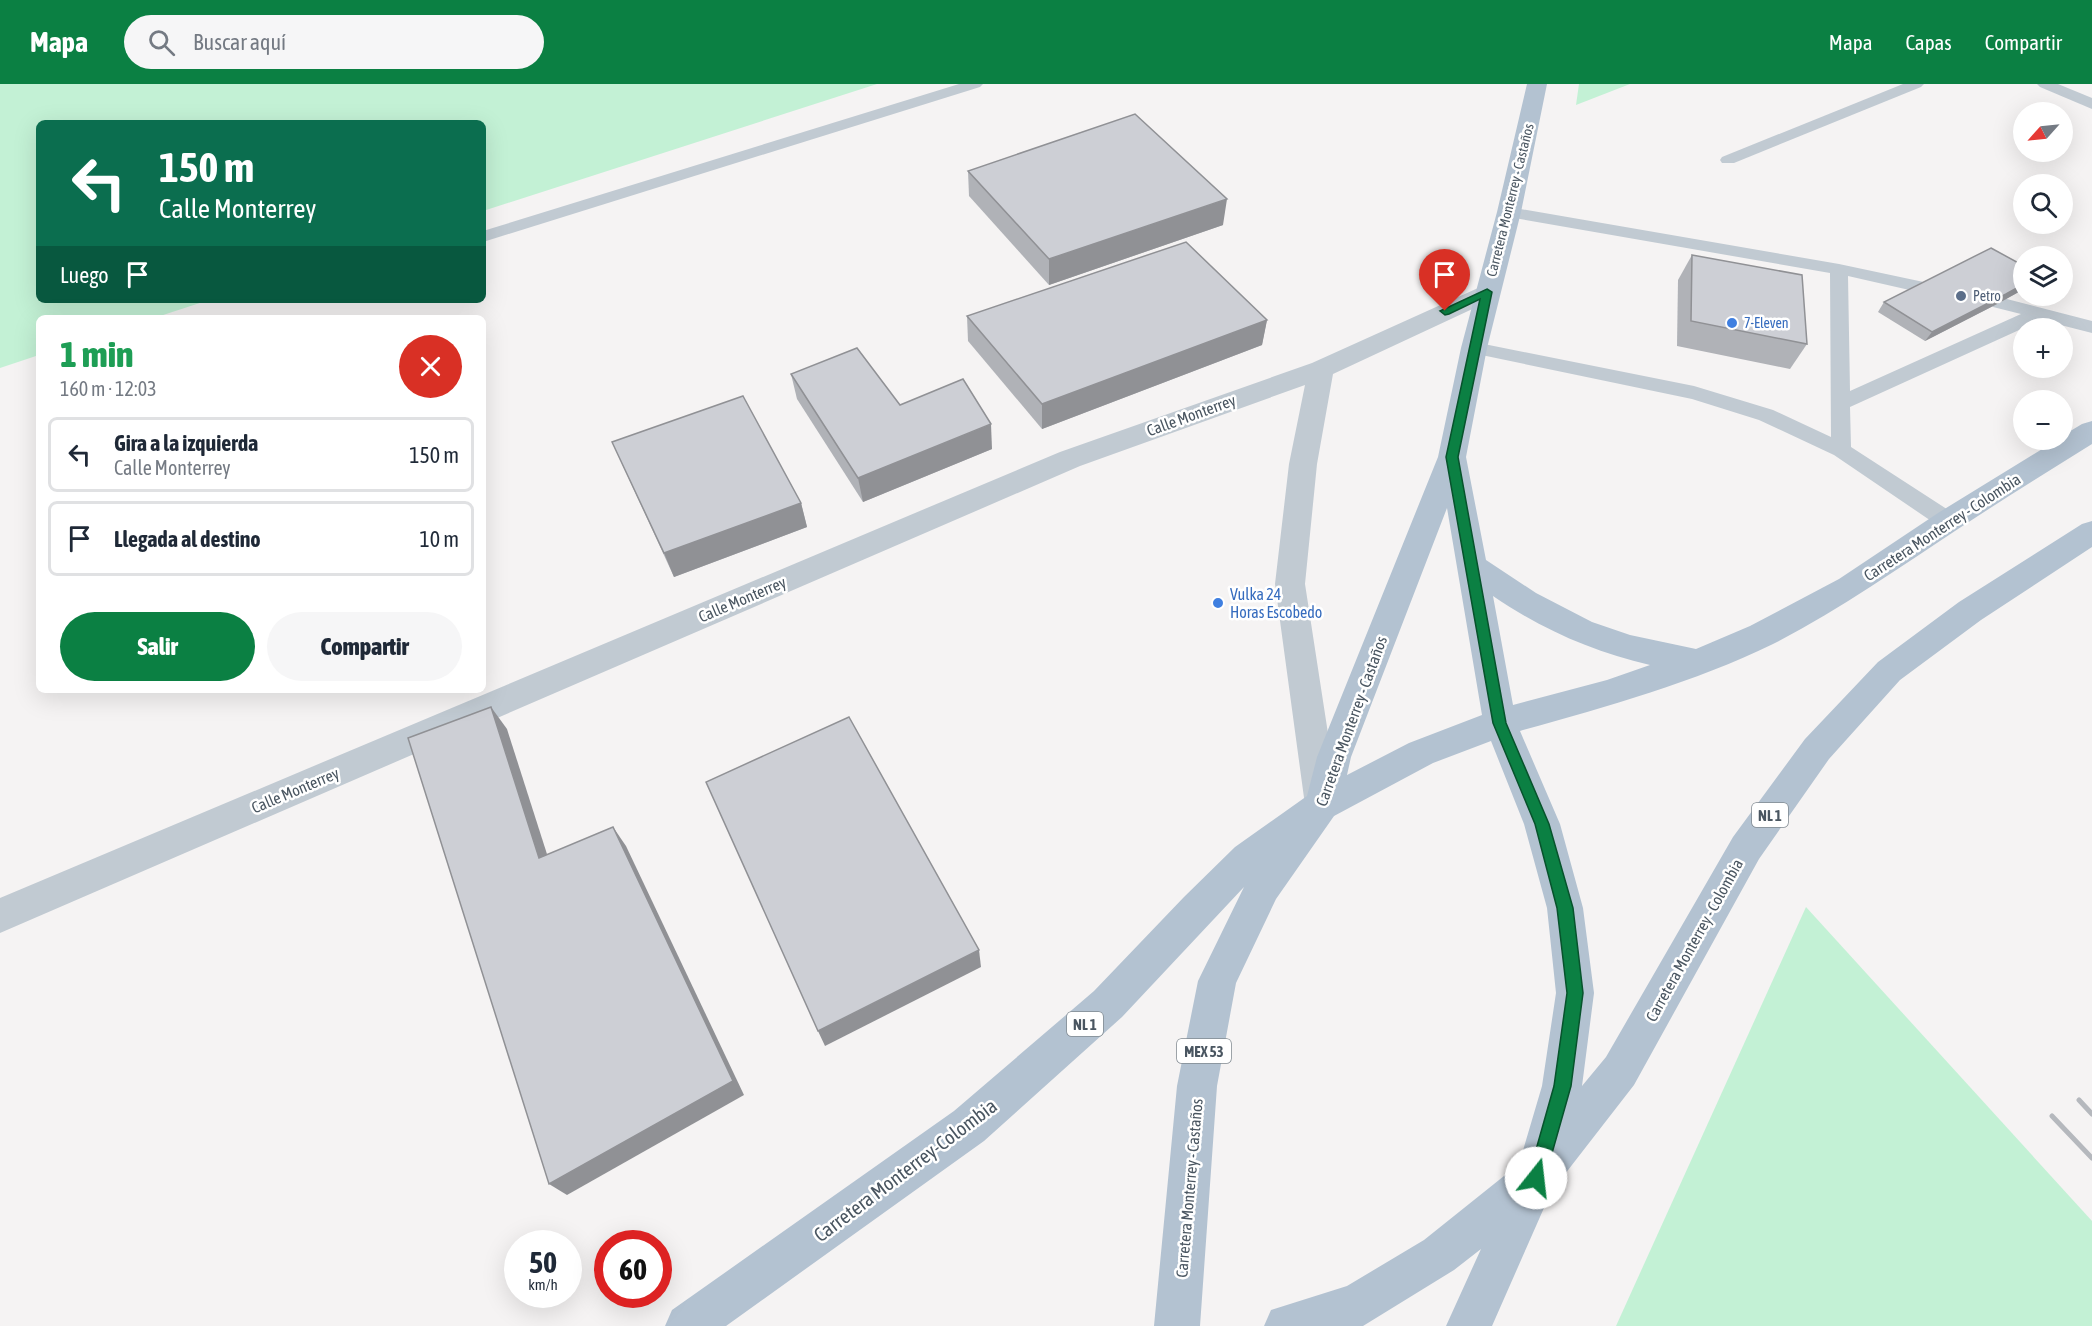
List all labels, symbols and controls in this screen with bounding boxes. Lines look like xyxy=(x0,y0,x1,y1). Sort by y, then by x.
search box xyxy=(124,15,544,69)
text: Mapa xyxy=(30,26,88,58)
icon: search xyxy=(145,26,178,59)
text: Buscar aquí xyxy=(193,29,286,55)
text: Mapa xyxy=(1829,30,1872,54)
text: Capas xyxy=(1905,30,1952,54)
text: Compartir xyxy=(1985,30,2062,54)
north arrow xyxy=(2013,102,2073,162)
map controls xyxy=(2013,102,2073,450)
street label: Carretera Monterrey - Castaños xyxy=(1483,122,1537,278)
text: 150 m xyxy=(159,143,254,191)
icon: left xyxy=(60,144,138,222)
button: search xyxy=(2013,174,2073,234)
text: Calle Monterrey xyxy=(159,193,316,224)
button: layers xyxy=(2013,246,2073,306)
pin xyxy=(1419,249,1470,311)
icon: arrive xyxy=(121,258,154,291)
icon: arrive xyxy=(1428,258,1461,291)
text: Luego xyxy=(60,262,109,288)
place label: Petro xyxy=(1973,288,2001,304)
marker: Petro xyxy=(1954,289,1968,303)
place label: 7-Eleven xyxy=(1744,315,1789,331)
marker: 7-Eleven xyxy=(1725,316,1739,330)
button: + xyxy=(2013,318,2073,378)
text: 1 min xyxy=(60,333,134,375)
button: close xyxy=(399,335,462,398)
text: 160 m · 12:03 xyxy=(60,377,157,400)
street label: Calle Monterrey xyxy=(1144,390,1239,440)
button: − xyxy=(2013,390,2073,450)
text: Gira a la izquierda xyxy=(114,430,258,456)
icon: left xyxy=(63,438,96,471)
text: 150 m xyxy=(409,442,459,468)
text: Calle Monterrey xyxy=(114,456,231,479)
street label: Carretera Monterrey - Colombia xyxy=(1860,470,2024,585)
icon: arrive xyxy=(63,522,96,555)
text: Llegada al destino xyxy=(114,526,261,552)
text: 10 m xyxy=(419,526,459,552)
street label: Calle Monterrey xyxy=(696,572,789,626)
place label: Vulka 24 Horas Escobedo xyxy=(1230,585,1322,621)
marker: Vulka 24 Horas Escobedo xyxy=(1211,596,1225,610)
button: Salir xyxy=(60,612,255,681)
button: Compartir xyxy=(267,612,462,681)
street label: Carretera Monterrey - Castaños xyxy=(1312,633,1391,809)
street label: Calle Monterrey xyxy=(249,763,342,817)
road number: NL 1 xyxy=(1752,803,1788,827)
street label: Carretera Monterrey - Colombia xyxy=(1642,856,1747,1025)
road number: NL 1 xyxy=(1067,1012,1103,1036)
road number: MEX 53 xyxy=(1177,1039,1231,1063)
street label: Carretera Monterrey-Colombia xyxy=(809,1094,1001,1246)
street label: Carretera Monterrey - Castaños xyxy=(1172,1097,1207,1278)
position arrow xyxy=(1504,1146,1568,1210)
speed limit sign: 60 xyxy=(594,1230,672,1308)
text: 50 xyxy=(529,1245,557,1279)
text: km/h xyxy=(528,1276,558,1293)

